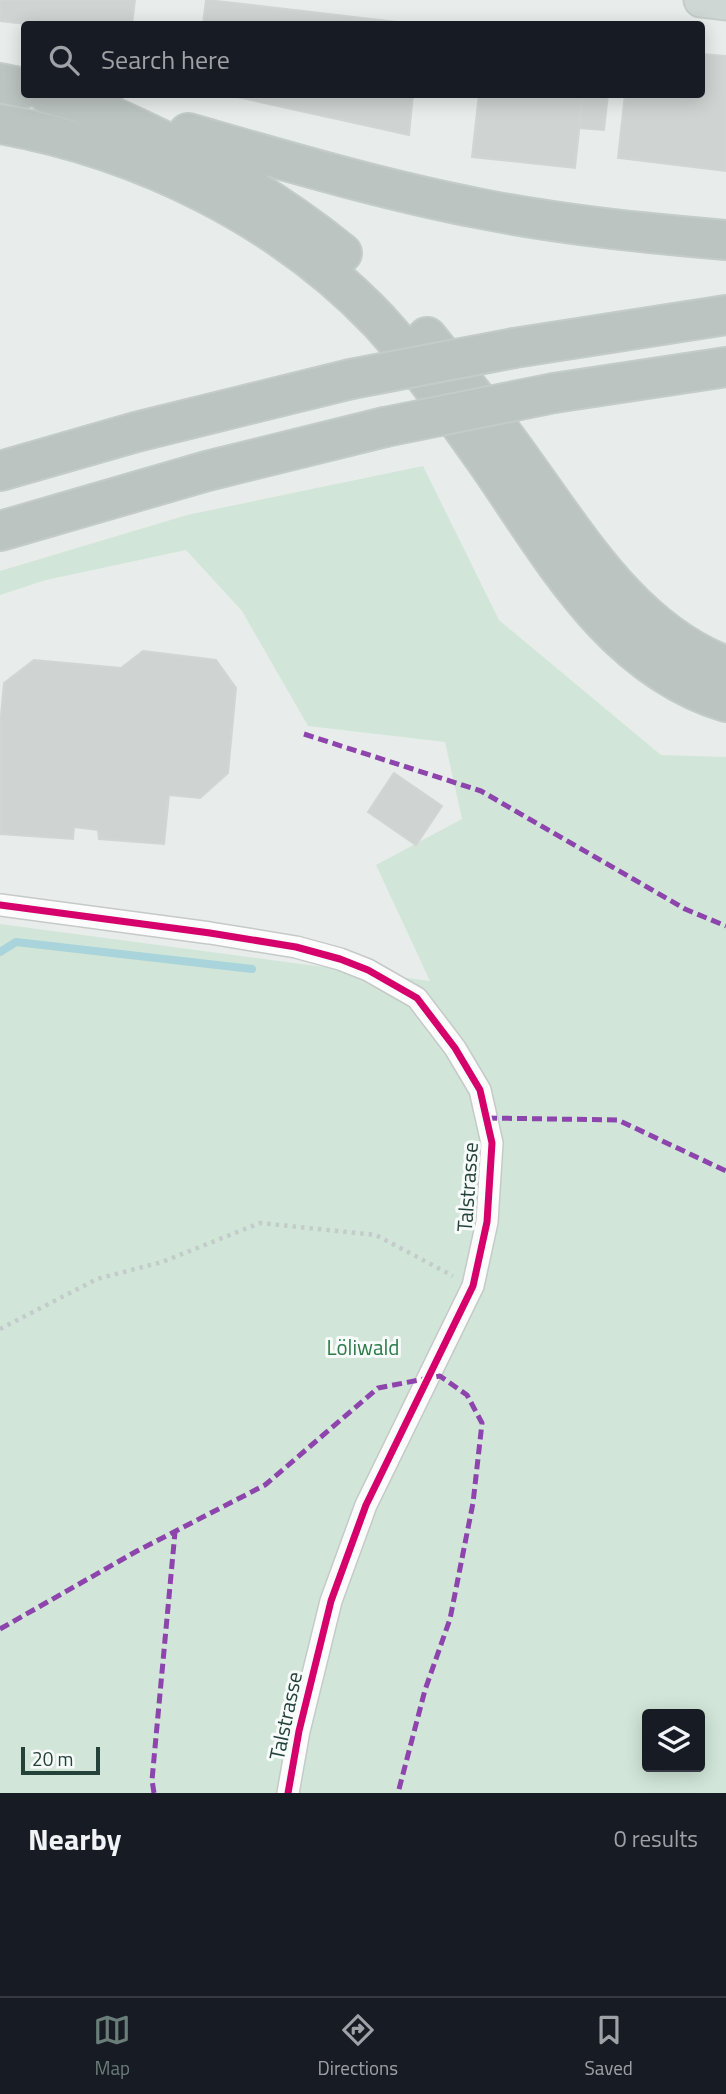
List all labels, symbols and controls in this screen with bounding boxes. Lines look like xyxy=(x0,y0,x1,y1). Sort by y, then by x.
search box xyxy=(21,21,705,98)
text: Search here xyxy=(101,40,230,79)
icon: search xyxy=(45,41,83,79)
street label: Talstrasse xyxy=(448,1141,486,1233)
park label: Löliwald xyxy=(327,1331,399,1363)
street label: Talstrasse xyxy=(260,1669,310,1763)
map controls xyxy=(642,1709,705,1772)
button: layers xyxy=(642,1709,705,1772)
scale bar xyxy=(21,1744,100,1776)
text: 20 m xyxy=(32,1744,73,1773)
text: Nearby xyxy=(28,1816,121,1862)
text: 0 results xyxy=(614,1821,698,1856)
tab: Map xyxy=(93,2011,131,2082)
tab: Directions xyxy=(318,2011,398,2082)
tab: Saved xyxy=(584,2011,633,2082)

